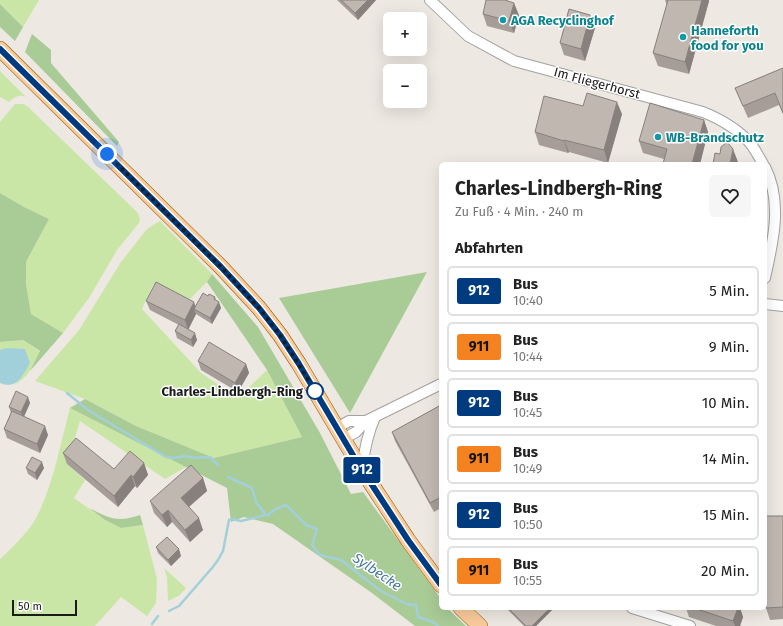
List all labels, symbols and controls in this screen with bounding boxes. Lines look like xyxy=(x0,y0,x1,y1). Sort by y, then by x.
map controls xyxy=(383,12,427,108)
button: + xyxy=(383,12,427,56)
place label: AGA Recyclinghof xyxy=(510,13,615,28)
marker: AGA Recyclinghof xyxy=(498,15,508,25)
place label: Hanneforth food for you xyxy=(691,23,764,53)
marker: Hanneforth food for you xyxy=(678,32,688,42)
button: − xyxy=(383,64,427,108)
street label: Im Fliegerhorst xyxy=(552,64,642,102)
place label: WB-Brandschutz xyxy=(666,130,764,145)
marker: WB-Brandschutz xyxy=(653,132,663,142)
your location xyxy=(97,144,117,164)
button: heart xyxy=(709,175,751,217)
text: Charles-Lindbergh-Ring xyxy=(455,177,662,200)
text: Zu Fuß · 4 Min. · 240 m xyxy=(455,204,583,219)
text: Abfahrten xyxy=(455,239,523,257)
text: Bus xyxy=(513,275,538,293)
text: 912 xyxy=(468,282,490,299)
text: 5 Min. xyxy=(709,282,749,300)
text: 10:40 xyxy=(513,293,543,308)
text: Bus xyxy=(513,331,538,349)
text: 911 xyxy=(469,338,489,355)
text: 9 Min. xyxy=(709,338,749,356)
text: 10:44 xyxy=(513,349,543,364)
marker: Charles-Lindbergh-Ring xyxy=(306,382,324,400)
place label: Charles-Lindbergh-Ring xyxy=(161,384,304,399)
text: Bus xyxy=(513,387,538,405)
text: 912 xyxy=(468,394,490,411)
text: 10 Min. xyxy=(702,394,749,412)
text: 10:45 xyxy=(513,405,542,420)
text: Bus xyxy=(513,443,538,461)
text: 911 xyxy=(469,450,489,467)
text: 14 Min. xyxy=(702,450,749,468)
line badge: 912 xyxy=(339,457,385,483)
text: 912 xyxy=(351,461,373,478)
text: 10:49 xyxy=(513,461,542,476)
text: Bus xyxy=(513,499,538,517)
text: 912 xyxy=(468,506,490,523)
text: 15 Min. xyxy=(703,506,749,524)
text: 10:50 xyxy=(513,517,543,532)
water label: Sylbecke xyxy=(349,549,405,594)
text: Bus xyxy=(513,555,538,573)
text: 911 xyxy=(469,562,489,579)
text: 20 Min. xyxy=(701,562,749,580)
text: 10:55 xyxy=(513,573,542,588)
scale bar xyxy=(12,598,77,617)
text: 50 m xyxy=(18,600,42,613)

